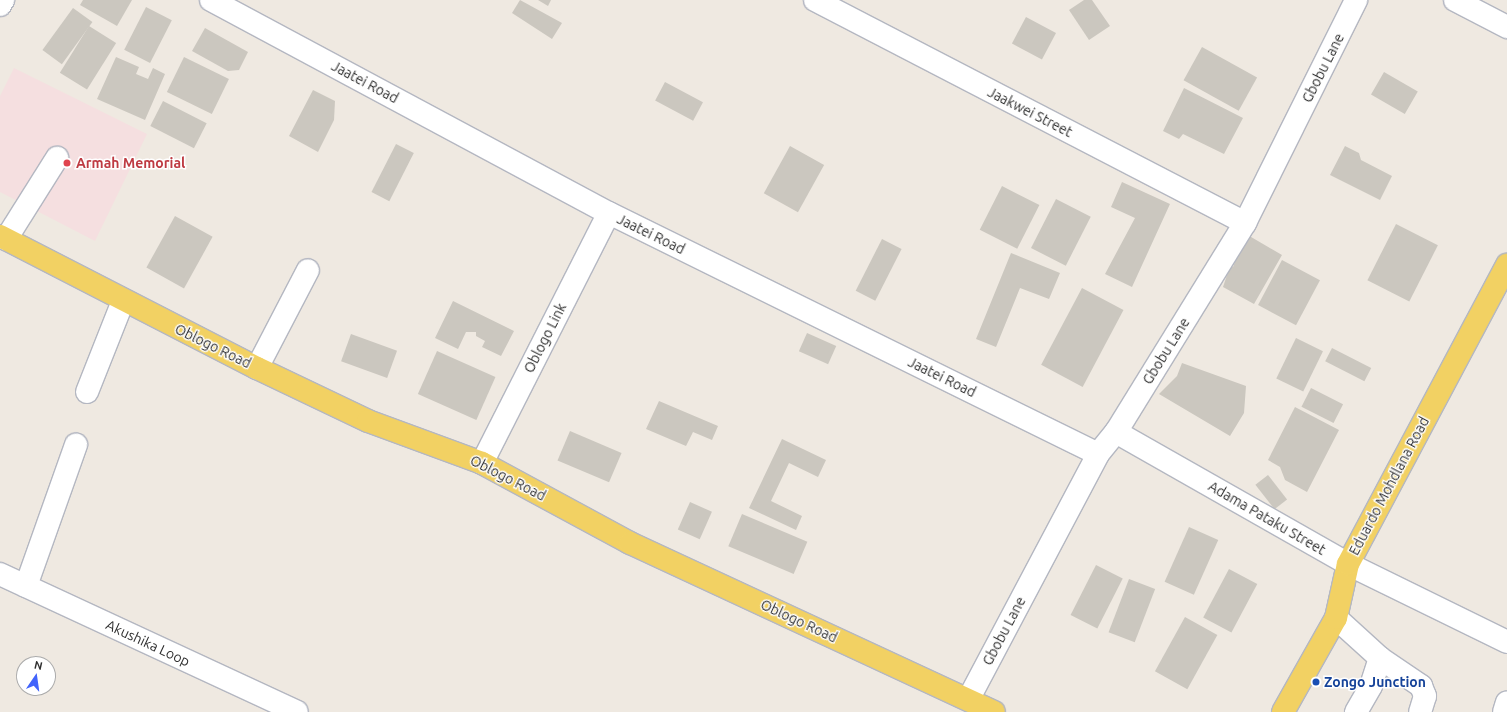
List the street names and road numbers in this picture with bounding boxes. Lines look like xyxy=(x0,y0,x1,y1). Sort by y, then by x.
street label: Gbobu Lane xyxy=(1298,31,1348,105)
street label: Jaatei Road xyxy=(329,57,401,107)
street label: Jaakwei Street xyxy=(985,83,1075,141)
street label: Jaatei Road xyxy=(614,210,688,258)
street label: Oblogo Link xyxy=(520,300,570,376)
street label: Gbobu Lane xyxy=(1139,315,1193,387)
street label: Oblogo Road xyxy=(172,320,254,372)
street label: Jaatei Road xyxy=(905,353,979,401)
street label: Eduardo Mohdlana Road xyxy=(1345,414,1433,558)
street label: Oblogo Road xyxy=(467,452,549,504)
street label: Adama Pataku Street xyxy=(1205,478,1329,558)
street label: Gbobu Lane xyxy=(979,594,1029,668)
street label: Oblogo Road xyxy=(758,596,840,646)
street label: Akushika Loop xyxy=(103,616,193,670)

